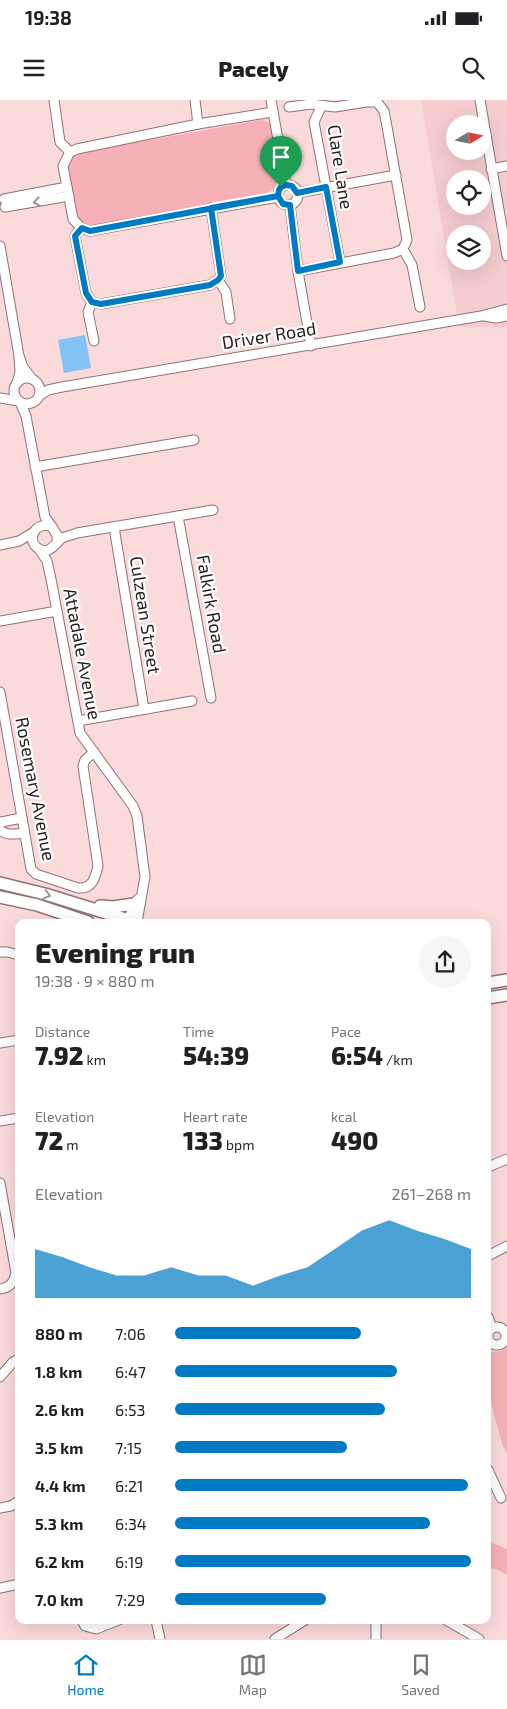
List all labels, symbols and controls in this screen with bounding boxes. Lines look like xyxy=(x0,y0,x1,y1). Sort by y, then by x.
text: 19:38 xyxy=(25,6,72,29)
icon: menu xyxy=(20,54,48,82)
icon: search xyxy=(459,54,487,82)
text: Pacely xyxy=(218,55,289,81)
north arrow xyxy=(446,115,491,160)
map controls xyxy=(446,115,491,270)
street label: Clare Lane xyxy=(323,123,359,211)
pin xyxy=(260,136,302,187)
icon: arrive xyxy=(267,143,295,171)
button: locate xyxy=(446,170,491,215)
one-way arrow xyxy=(33,196,41,206)
button: layers xyxy=(446,225,491,270)
street label: Driver Road xyxy=(220,317,318,353)
street label: Falkirk Road xyxy=(192,553,231,655)
street label: Culzean Street xyxy=(126,554,166,676)
street label: Attadale Avenue xyxy=(59,586,107,722)
street label: Rosemary Avenue xyxy=(11,715,61,863)
one-way arrow xyxy=(43,890,51,900)
text: Evening run xyxy=(35,935,195,969)
button: share xyxy=(419,936,471,988)
text: 19:38 · 9 × 880 m xyxy=(35,971,155,990)
text: Distance xyxy=(35,1023,90,1040)
text: Time xyxy=(183,1023,214,1040)
text: Pace xyxy=(331,1023,361,1040)
text: 7.92 xyxy=(35,1040,84,1070)
text: 54:39 xyxy=(183,1040,249,1070)
text: 6:54 xyxy=(331,1040,383,1070)
text: km xyxy=(84,1051,106,1068)
text: /km xyxy=(383,1051,413,1068)
text: Elevation xyxy=(35,1108,94,1125)
text: Heart rate xyxy=(183,1108,248,1125)
text: kcal xyxy=(331,1108,357,1125)
text: 72 xyxy=(35,1125,63,1155)
text: 133 xyxy=(183,1125,223,1155)
text: 490 xyxy=(331,1125,378,1155)
text: m xyxy=(63,1136,79,1153)
text: bpm xyxy=(223,1136,254,1153)
text: Elevation xyxy=(35,1184,103,1203)
text: 261–268 m xyxy=(392,1184,471,1203)
text: 880 m xyxy=(35,1324,83,1343)
text: 7:06 xyxy=(115,1324,146,1343)
text: 1.8 km xyxy=(35,1362,82,1381)
text: 6:47 xyxy=(115,1362,146,1381)
text: 2.6 km xyxy=(35,1400,84,1419)
text: 6:53 xyxy=(115,1400,145,1419)
text: 3.5 km xyxy=(35,1438,83,1457)
text: 7:15 xyxy=(115,1438,142,1457)
text: 4.4 km xyxy=(35,1476,86,1495)
text: 6:21 xyxy=(115,1476,143,1495)
text: 5.3 km xyxy=(35,1514,83,1533)
text: 6:34 xyxy=(115,1514,147,1533)
text: 6.2 km xyxy=(35,1552,84,1571)
text: 6:19 xyxy=(115,1552,143,1571)
text: 7.0 km xyxy=(35,1590,83,1609)
text: 7:29 xyxy=(115,1590,145,1609)
tab: Home xyxy=(67,1651,104,1698)
tab: Map xyxy=(239,1651,267,1698)
tab: Saved xyxy=(401,1651,440,1698)

